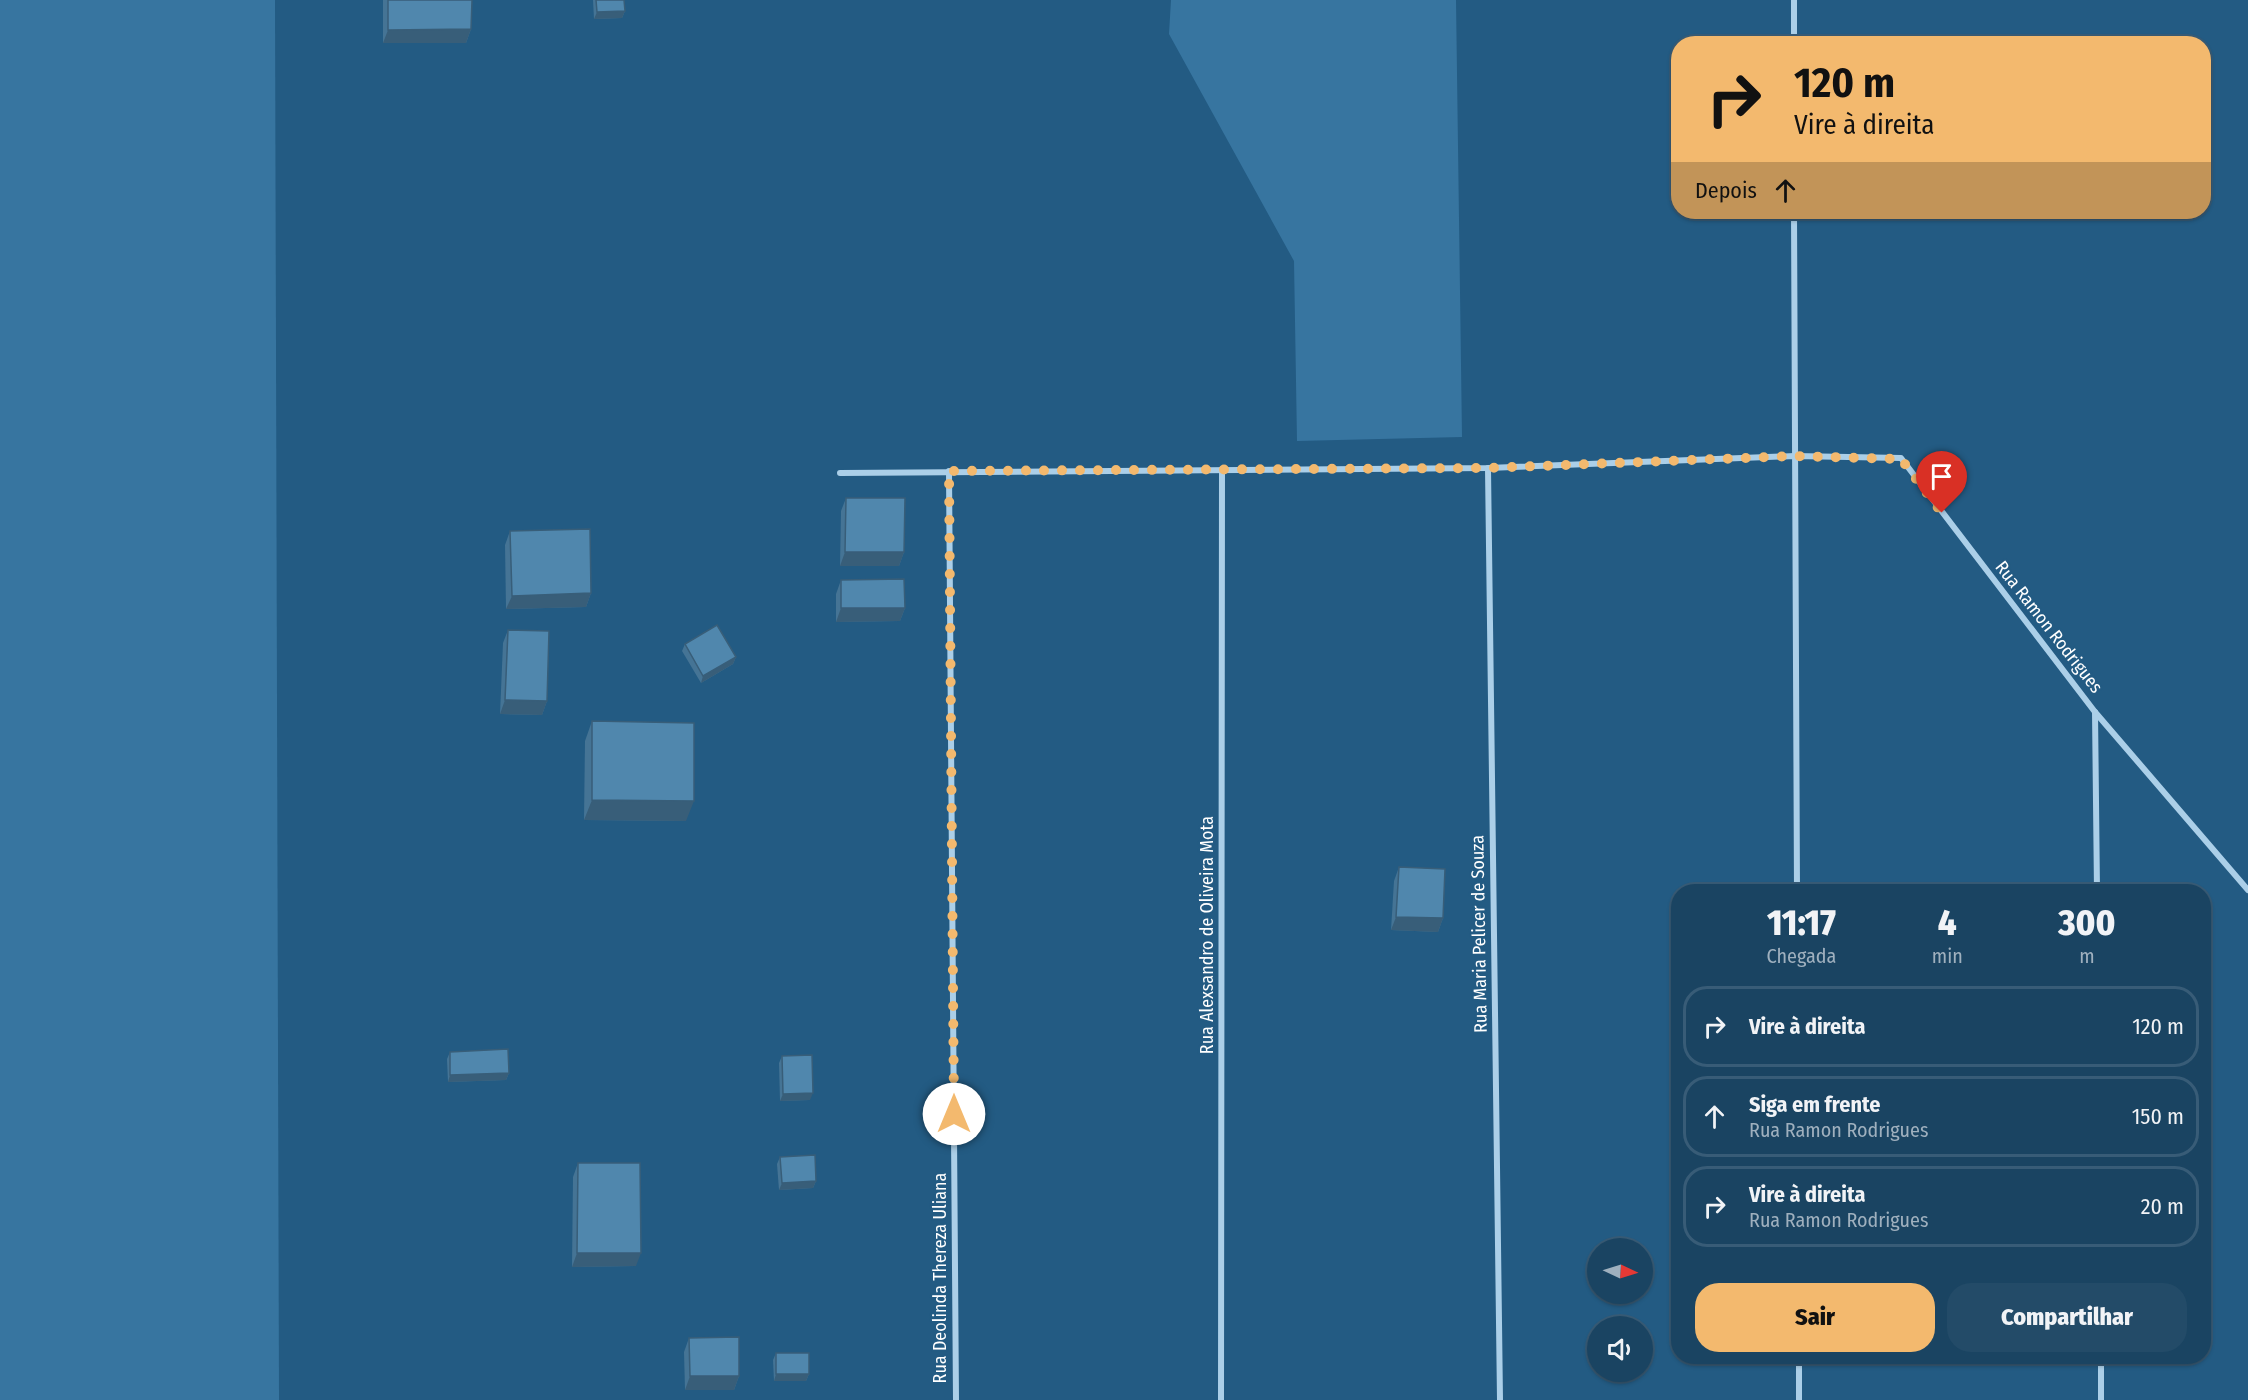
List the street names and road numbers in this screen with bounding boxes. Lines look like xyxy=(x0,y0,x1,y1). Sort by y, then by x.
street label: Rua Ramon Rodrigues xyxy=(1991,557,2108,698)
street label: Rua Alexsandro de Oliveira Mota xyxy=(1196,816,1218,1054)
street label: Rua Maria Pelicer de Souza xyxy=(1466,835,1492,1033)
street label: Rua Deolinda Thereza Uliana xyxy=(929,1172,951,1383)

